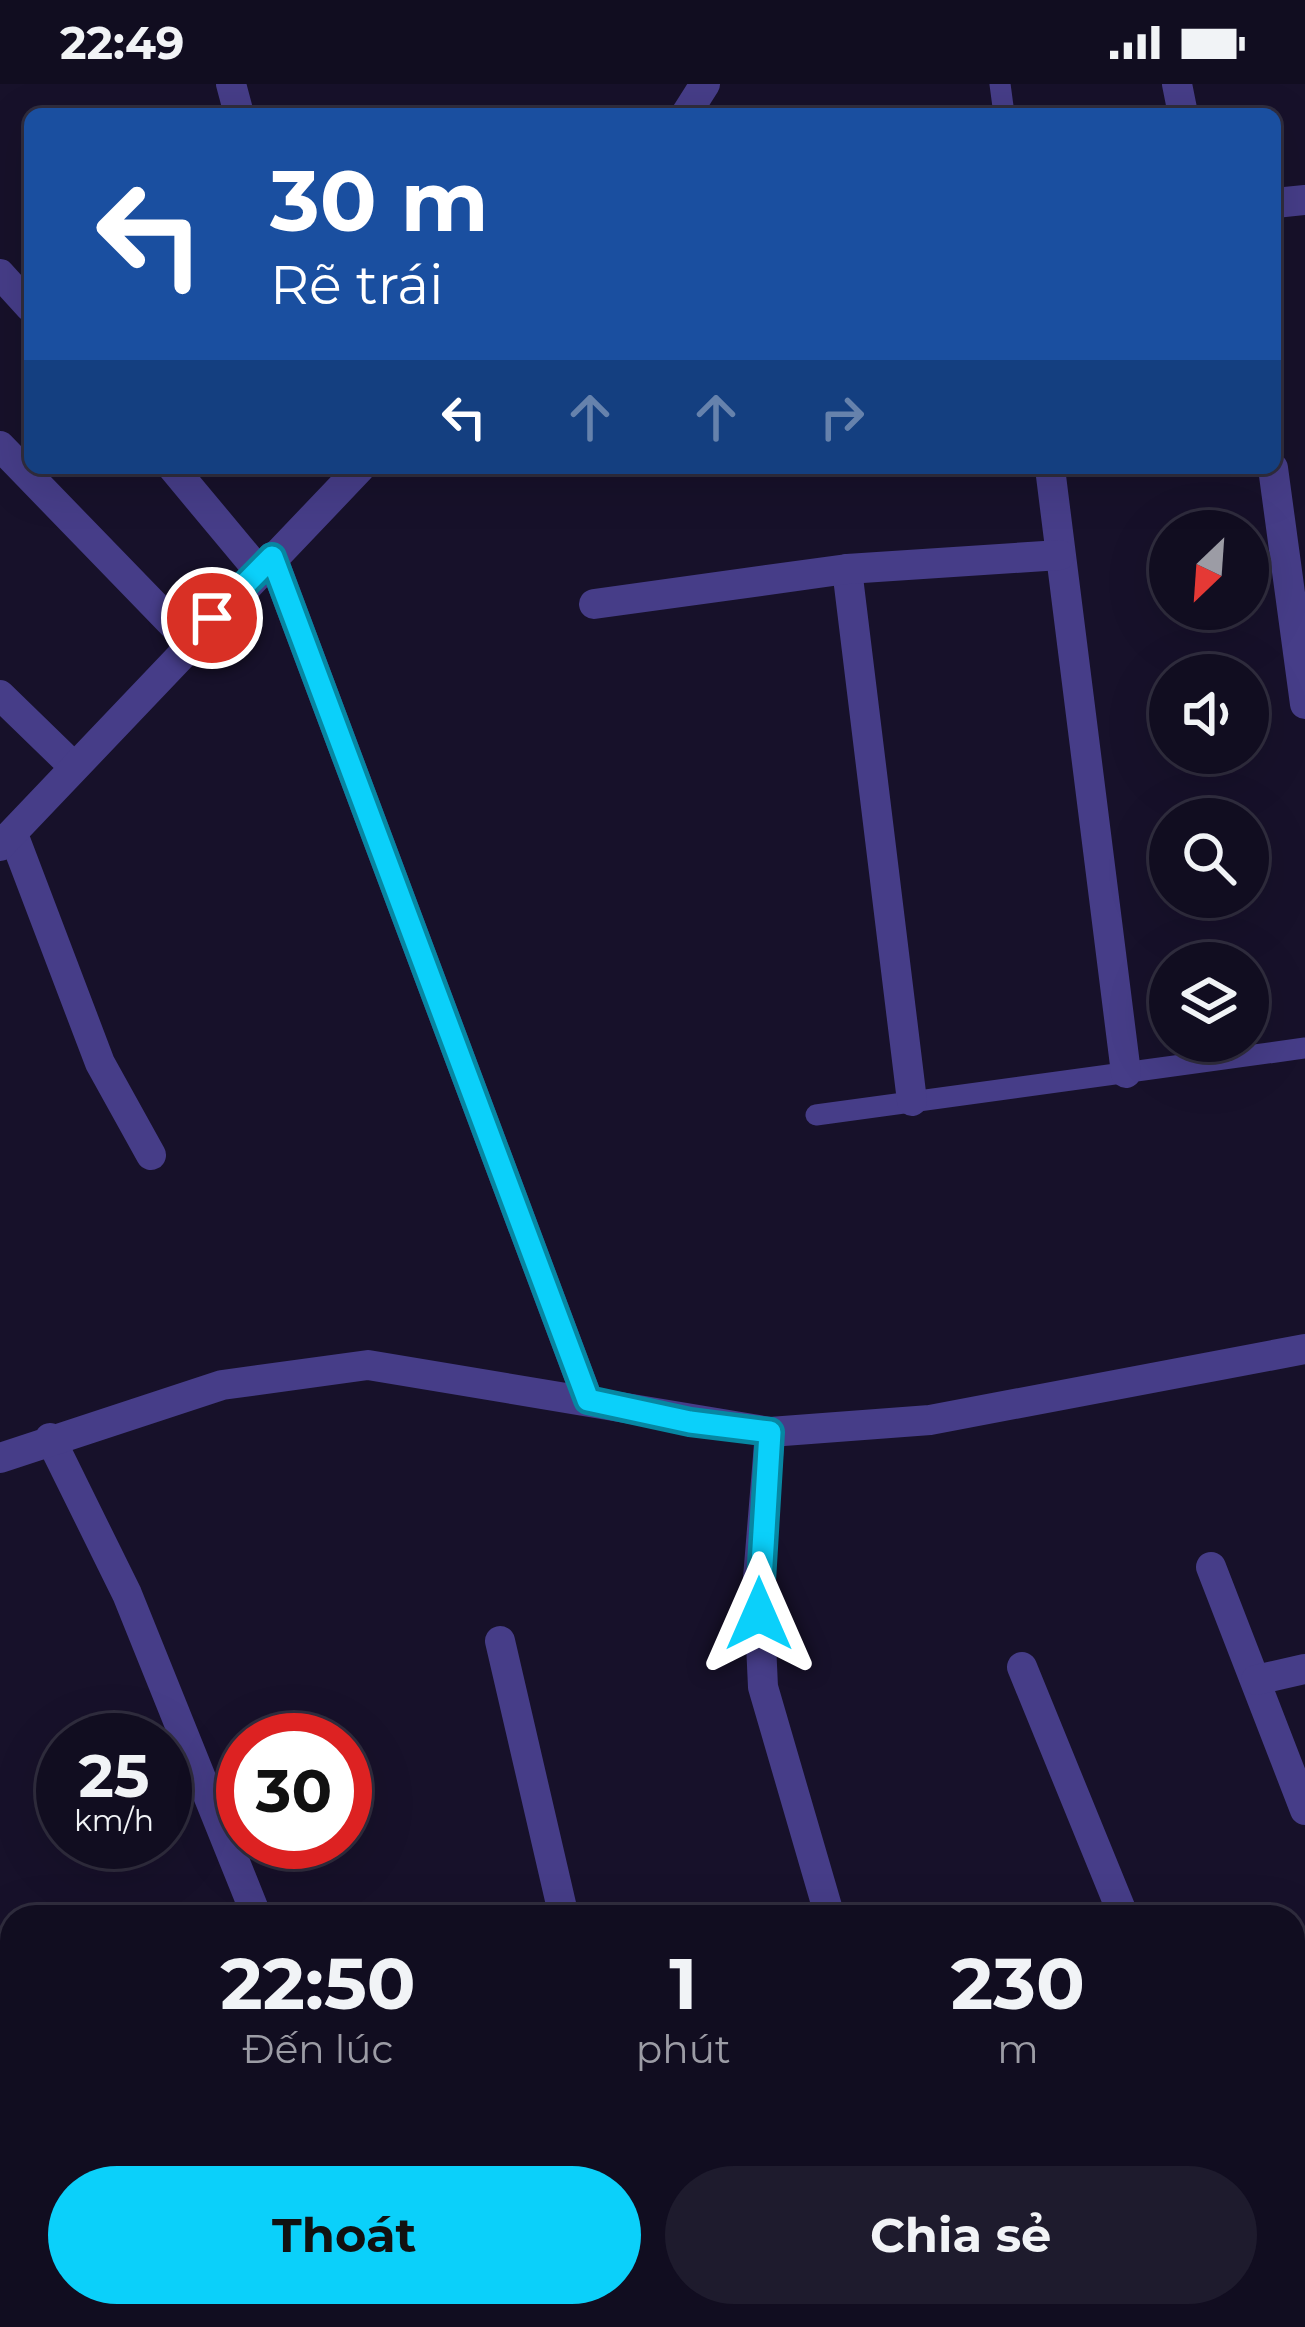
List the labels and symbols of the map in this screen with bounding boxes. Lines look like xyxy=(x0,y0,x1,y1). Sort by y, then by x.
north arrow xyxy=(1149,510,1269,630)
pin xyxy=(161,567,263,669)
position arrow xyxy=(696,1551,822,1677)
speed limit sign: 30 xyxy=(216,1713,372,1869)

